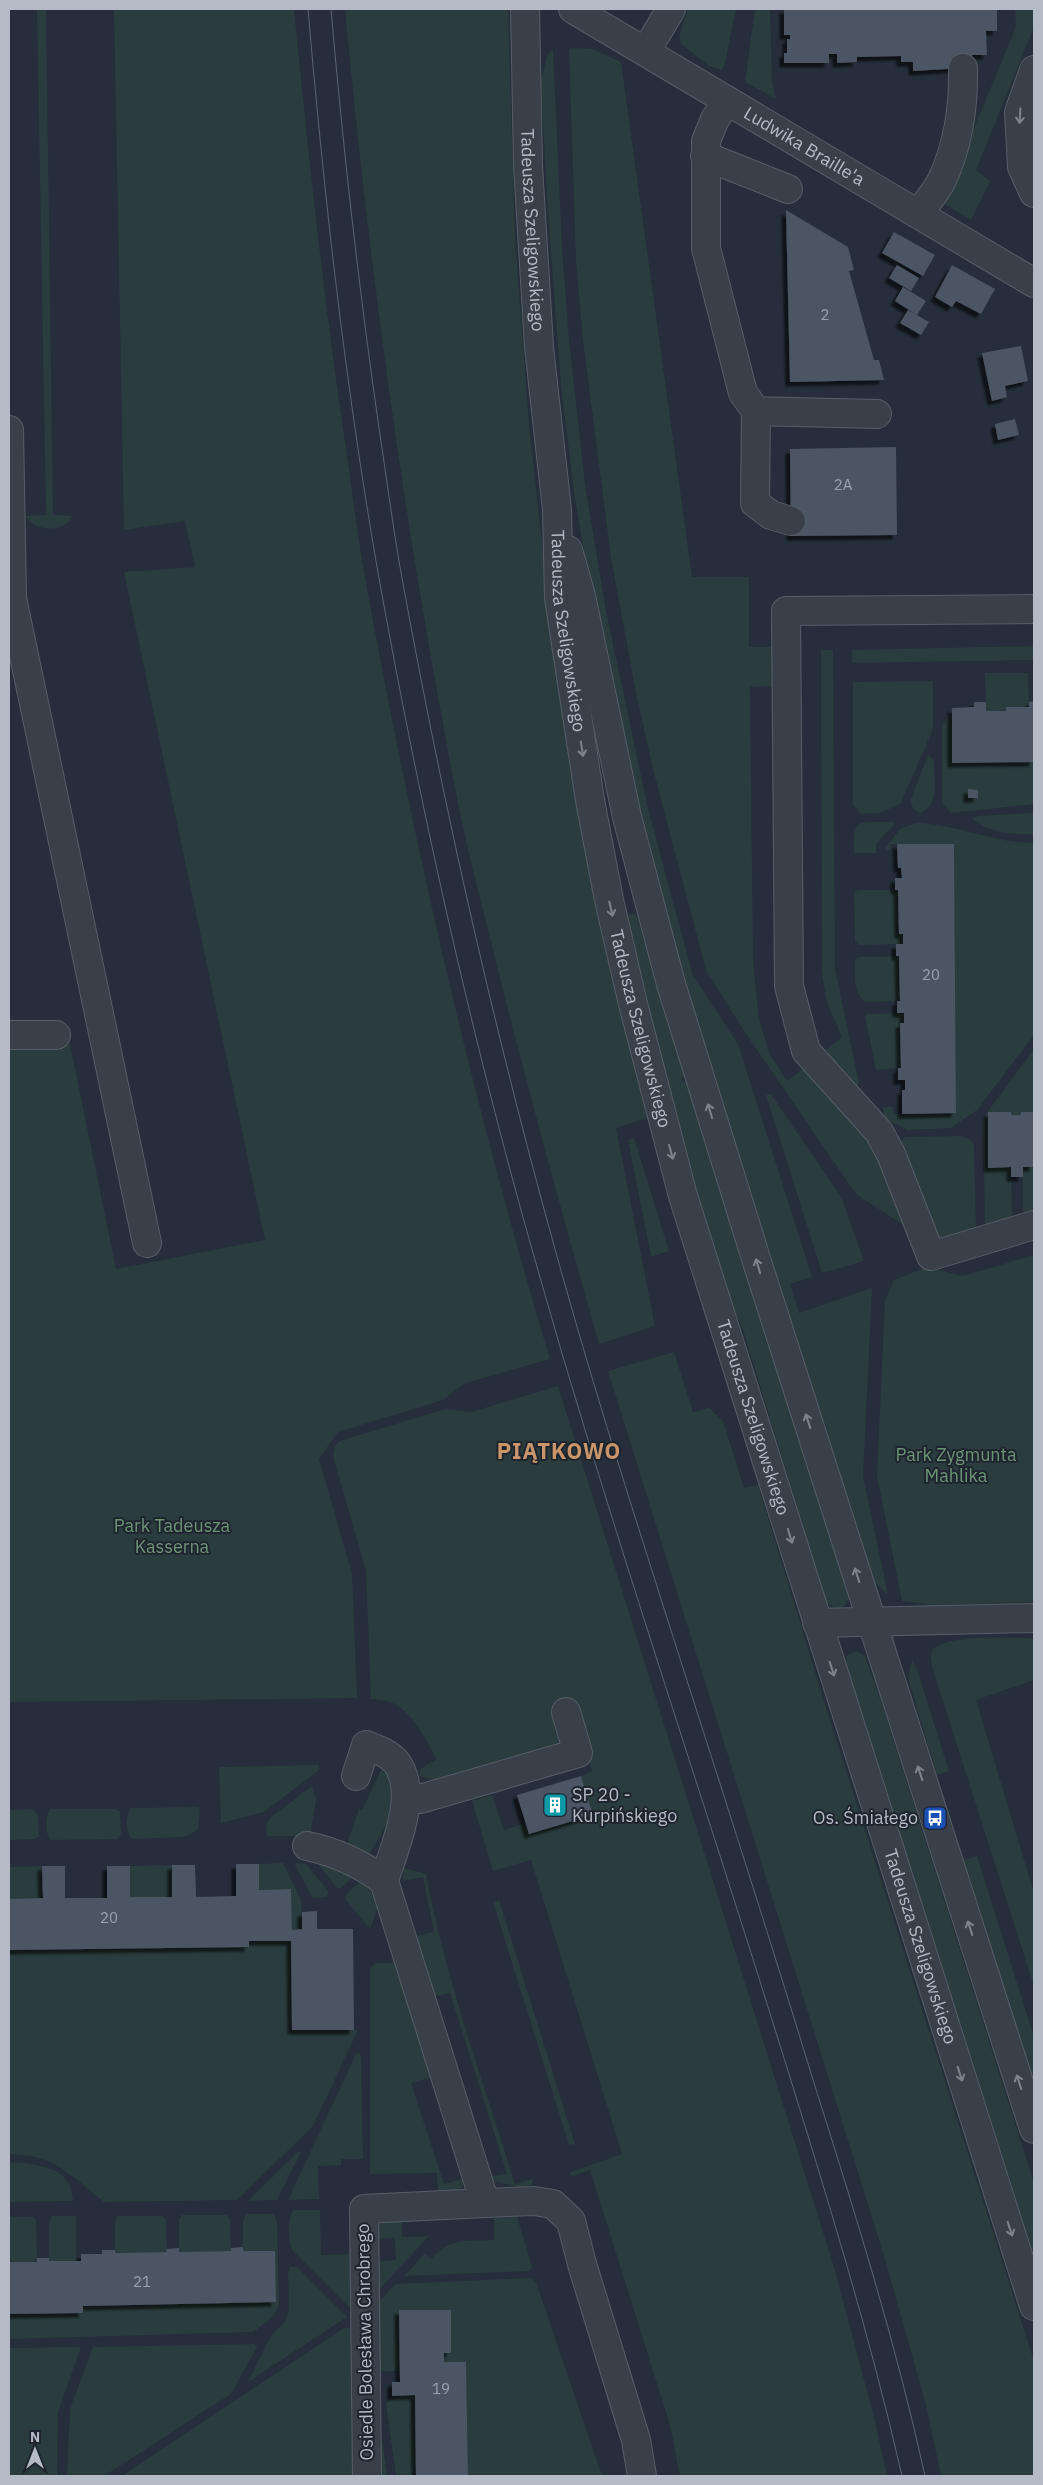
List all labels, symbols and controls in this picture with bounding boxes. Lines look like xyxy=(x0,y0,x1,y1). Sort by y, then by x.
street label: Ludwika Braille'a xyxy=(740,101,869,191)
one-way arrow xyxy=(1015,107,1024,123)
street label: Tadeusza Szeligowskiego xyxy=(516,128,550,332)
house number: 2 xyxy=(820,305,830,324)
house number: 2A xyxy=(834,475,853,494)
street label: Tadeusza Szeligowskiego xyxy=(546,530,591,733)
one-way arrow xyxy=(578,741,588,757)
one-way arrow xyxy=(607,901,616,917)
street label: Tadeusza Szeligowskiego xyxy=(605,927,677,1130)
house number: 20 xyxy=(922,965,940,984)
one-way arrow xyxy=(705,1103,715,1119)
one-way arrow xyxy=(667,1143,677,1159)
one-way arrow xyxy=(753,1258,763,1274)
street label: Tadeusza Szeligowskiego xyxy=(712,1317,795,1518)
one-way arrow xyxy=(802,1413,812,1429)
district label: PIĄTKOWO xyxy=(497,1436,621,1465)
park label: Park Zygmunta Mahlika xyxy=(895,1443,1017,1487)
park label: Park Tadeusza Kasserna xyxy=(114,1514,231,1558)
one-way arrow xyxy=(785,1527,795,1543)
one-way arrow xyxy=(852,1568,861,1584)
one-way arrow xyxy=(827,1661,837,1677)
one-way arrow xyxy=(915,1765,925,1781)
place label: SP 20 - Kurpińskiego xyxy=(572,1783,677,1827)
building icon: SP 20 - Kurpińskiego xyxy=(542,1792,568,1818)
bus stop icon: Os. Śmiałego xyxy=(922,1805,948,1831)
place label: Os. Śmiałego xyxy=(813,1806,918,1829)
street label: Tadeusza Szeligowskiego xyxy=(879,1846,962,2047)
house number: 20 xyxy=(100,1908,118,1927)
one-way arrow xyxy=(965,1920,974,1936)
one-way arrow xyxy=(956,2066,966,2082)
one-way arrow xyxy=(1014,2075,1024,2091)
one-way arrow xyxy=(1005,2221,1015,2237)
street label: Osiedle Bolesława Chrobrego xyxy=(351,2223,378,2461)
house number: 21 xyxy=(133,2272,151,2291)
house number: 19 xyxy=(432,2379,450,2398)
north arrow xyxy=(10,2425,60,2475)
text: N xyxy=(30,2428,40,2446)

